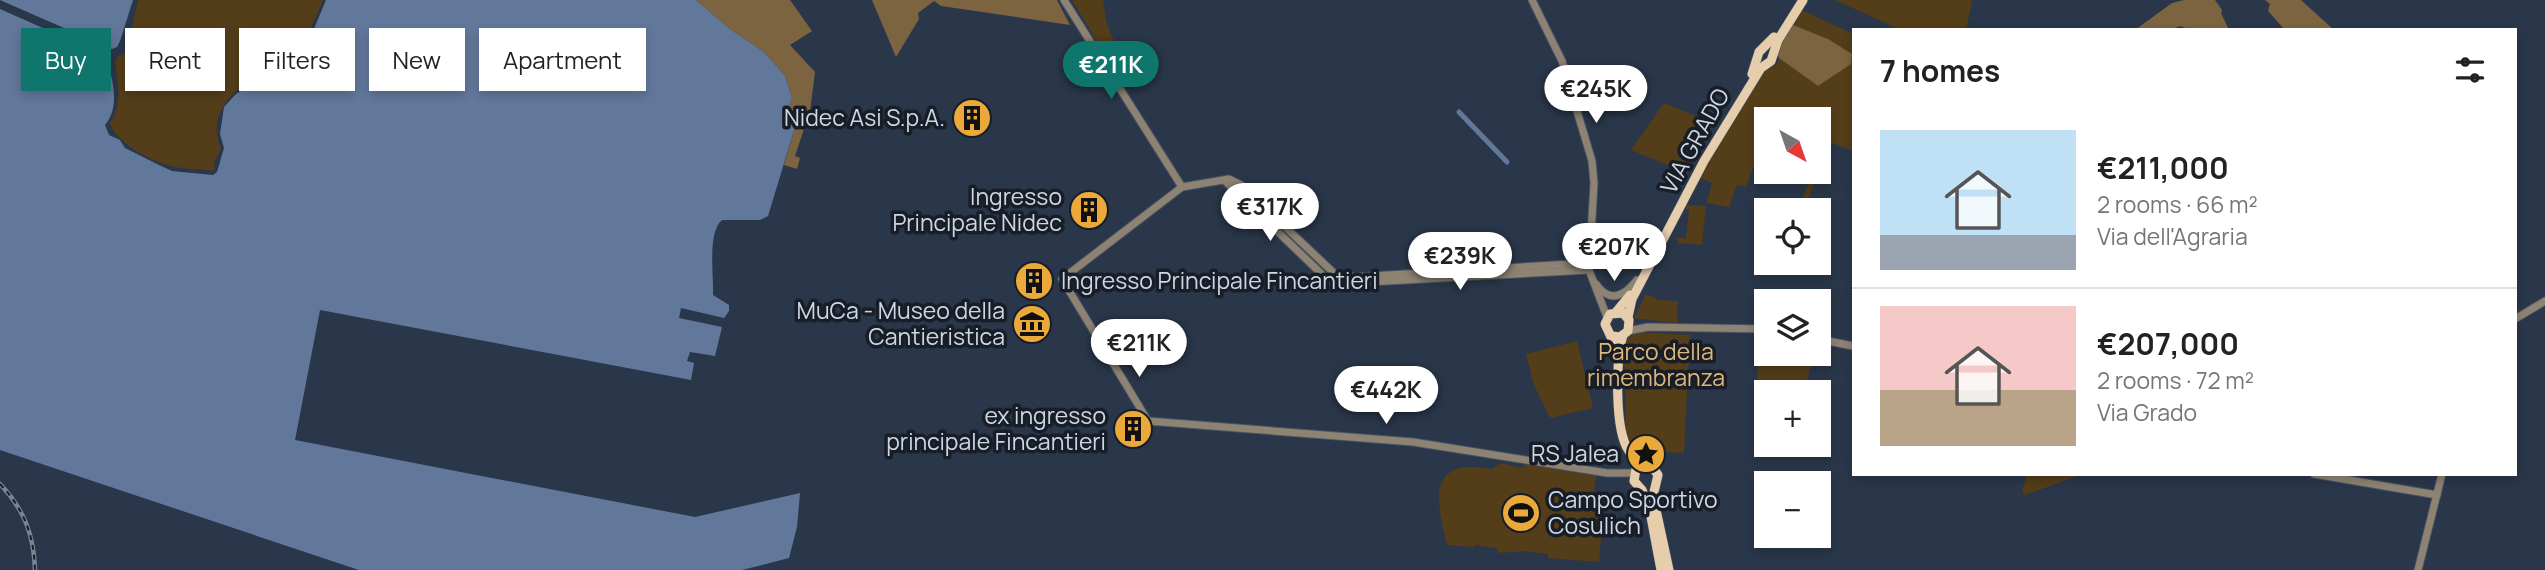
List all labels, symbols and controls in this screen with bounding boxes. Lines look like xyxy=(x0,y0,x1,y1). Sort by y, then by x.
chip: Buy xyxy=(21,28,111,91)
chip: Rent xyxy=(125,28,225,91)
chip: Filters xyxy=(239,28,355,91)
chip: New xyxy=(369,28,465,91)
chip: Apartment xyxy=(479,28,646,91)
pin: €211K xyxy=(1062,42,1160,101)
text: €211K xyxy=(1079,48,1143,80)
text: 7 homes xyxy=(1880,50,2000,91)
icon: filters xyxy=(2451,51,2489,89)
pin: €245K xyxy=(1547,66,1645,125)
text: €245K xyxy=(1560,72,1632,104)
street label: VIA GRADO xyxy=(1652,82,1736,199)
building icon: Nidec Asi S.p.A. xyxy=(951,97,993,139)
place label: Nidec Asi S.p.A. xyxy=(784,101,945,133)
north arrow xyxy=(1754,107,1830,184)
map controls xyxy=(1754,107,1831,548)
text: €211,000 xyxy=(2097,147,2229,188)
icon: home xyxy=(1936,158,2020,242)
place label: Ingresso Principale Nidec xyxy=(892,180,1062,238)
pin: €317K xyxy=(1221,184,1319,243)
text: 2 rooms · 66 m² xyxy=(2097,188,2258,220)
building icon: Ingresso Principale Nidec xyxy=(1068,189,1110,231)
text: €317K xyxy=(1237,190,1303,222)
button: locate xyxy=(1754,198,1831,275)
text: Via dell'Agraria xyxy=(2097,220,2248,252)
pin: €207K xyxy=(1565,224,1663,283)
text: €207K xyxy=(1578,230,1650,262)
pin: €239K xyxy=(1411,232,1509,292)
text: €239K xyxy=(1424,239,1496,271)
building icon: Ingresso Principale Fincantieri xyxy=(1013,260,1055,302)
place label: Ingresso Principale Fincantieri xyxy=(1061,264,1378,296)
button: layers xyxy=(1754,289,1831,366)
place label: MuCa - Museo della Cantieristica xyxy=(797,294,1005,352)
museum icon: MuCa - Museo della Cantieristica xyxy=(1011,303,1053,345)
pin: €211K xyxy=(1090,320,1188,379)
text: €207,000 xyxy=(2097,323,2239,364)
text: €211K xyxy=(1107,326,1171,358)
icon: home xyxy=(1936,334,2020,418)
park label: Parco della rimembranza xyxy=(1587,335,1725,393)
text: 2 rooms · 72 m² xyxy=(2097,364,2254,396)
pin: €442K xyxy=(1337,366,1435,426)
text: €442K xyxy=(1350,373,1422,405)
button: + xyxy=(1754,380,1831,457)
text: Via Grado xyxy=(2097,396,2197,428)
place label: ex ingresso principale Fincantieri xyxy=(886,399,1106,457)
building icon: ex ingresso principale Fincantieri xyxy=(1112,408,1154,450)
place icon: RS Jalea xyxy=(1625,433,1667,475)
place label: RS Jalea xyxy=(1531,437,1619,469)
button: − xyxy=(1754,471,1831,548)
place label: Campo Sportivo Cosulich xyxy=(1548,483,1718,541)
sports icon: Campo Sportivo Cosulich xyxy=(1500,492,1542,534)

